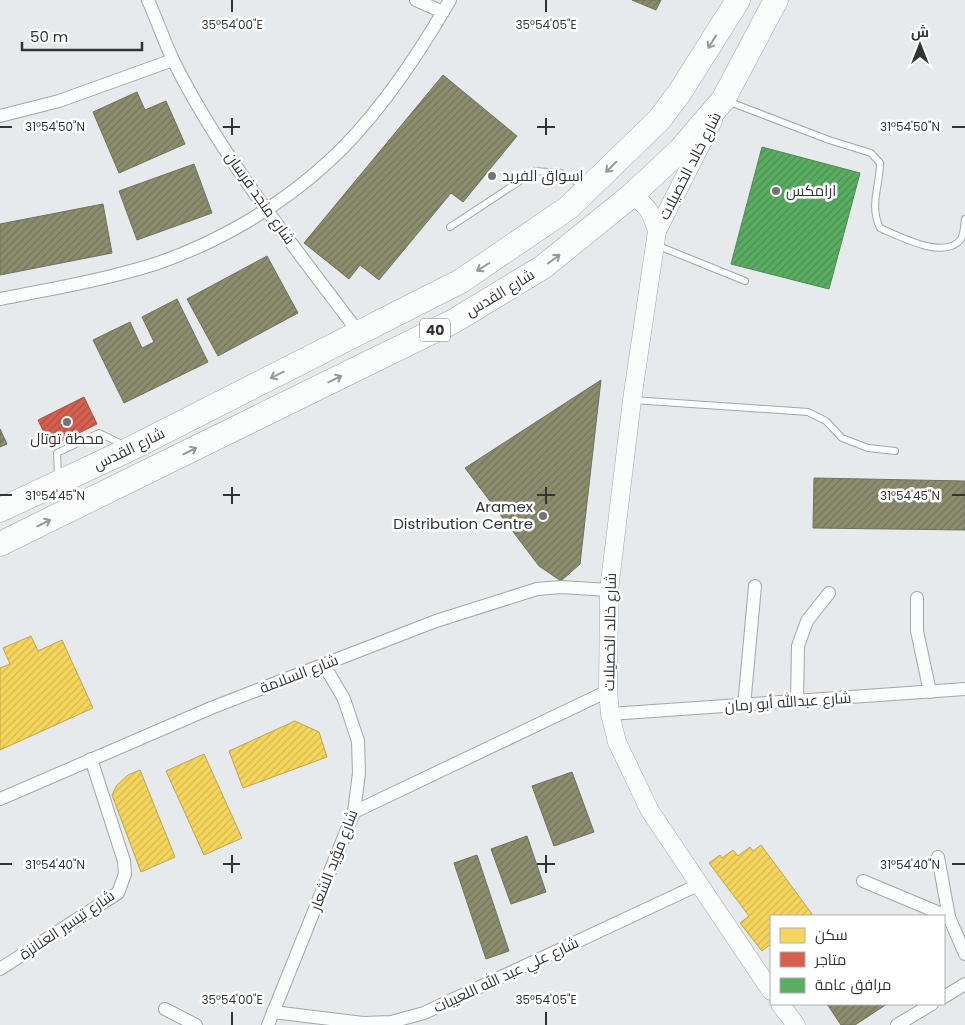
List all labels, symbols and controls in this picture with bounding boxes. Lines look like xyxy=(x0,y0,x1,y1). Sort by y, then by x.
text: 35°54'00"E xyxy=(201,16,263,33)
text: 35°54'05"E xyxy=(515,16,577,33)
scale bar xyxy=(22,20,142,52)
north arrow xyxy=(895,20,945,70)
text: ش xyxy=(911,22,929,42)
text: 50 m xyxy=(30,26,68,47)
one-way arrow xyxy=(707,34,717,48)
street label: شارع خالد الخصيلات xyxy=(653,108,727,224)
text: 31°54'50"N xyxy=(25,118,85,135)
text: 31°54'50"N xyxy=(880,118,940,135)
street label: شارع منجد فرسان xyxy=(220,147,300,249)
one-way arrow xyxy=(605,161,617,174)
place label: اسواق الفريد xyxy=(502,165,584,186)
marker: اسواق الفريد xyxy=(486,170,498,182)
place label: ارامكس xyxy=(786,180,836,201)
marker: ارامكس xyxy=(770,185,782,197)
one-way arrow xyxy=(547,254,561,264)
one-way arrow xyxy=(477,262,491,272)
street label: شارع القدس xyxy=(461,264,539,322)
road number: 40 xyxy=(420,318,450,342)
one-way arrow xyxy=(270,371,285,380)
one-way arrow xyxy=(328,374,343,384)
marker: محطة توتال xyxy=(61,416,73,428)
street label: شارع القدس xyxy=(90,422,168,476)
place label: محطة توتال xyxy=(30,428,104,449)
one-way arrow xyxy=(182,446,197,456)
text: 31°54'45"N xyxy=(25,487,85,504)
text: 31°54'45"N xyxy=(880,487,940,504)
place label: Aramex Distribution Centre xyxy=(393,496,533,534)
marker: Aramex Distribution Centre xyxy=(537,510,549,522)
one-way arrow xyxy=(36,517,51,527)
street label: شارع خالد الخصيلات xyxy=(598,573,622,691)
street label: شارع السلامة xyxy=(257,649,341,699)
street label: شارع عبدالله أبو رمان xyxy=(724,687,852,717)
street label: شارع مؤيد الشعار xyxy=(304,806,363,915)
text: 31°54'40"N xyxy=(25,856,85,873)
text: 31°54'40"N xyxy=(880,856,940,873)
street label: شارع تيسير العنانزة xyxy=(15,885,119,965)
legend xyxy=(770,915,945,1005)
text: سكن xyxy=(815,924,848,945)
street label: شارع علي عبد الله اللعيبات xyxy=(430,932,583,1019)
text: متاجر xyxy=(814,949,846,970)
text: مرافق عامة xyxy=(815,974,891,995)
text: 35°54'00"E xyxy=(201,991,263,1008)
text: 35°54'05"E xyxy=(515,991,577,1008)

